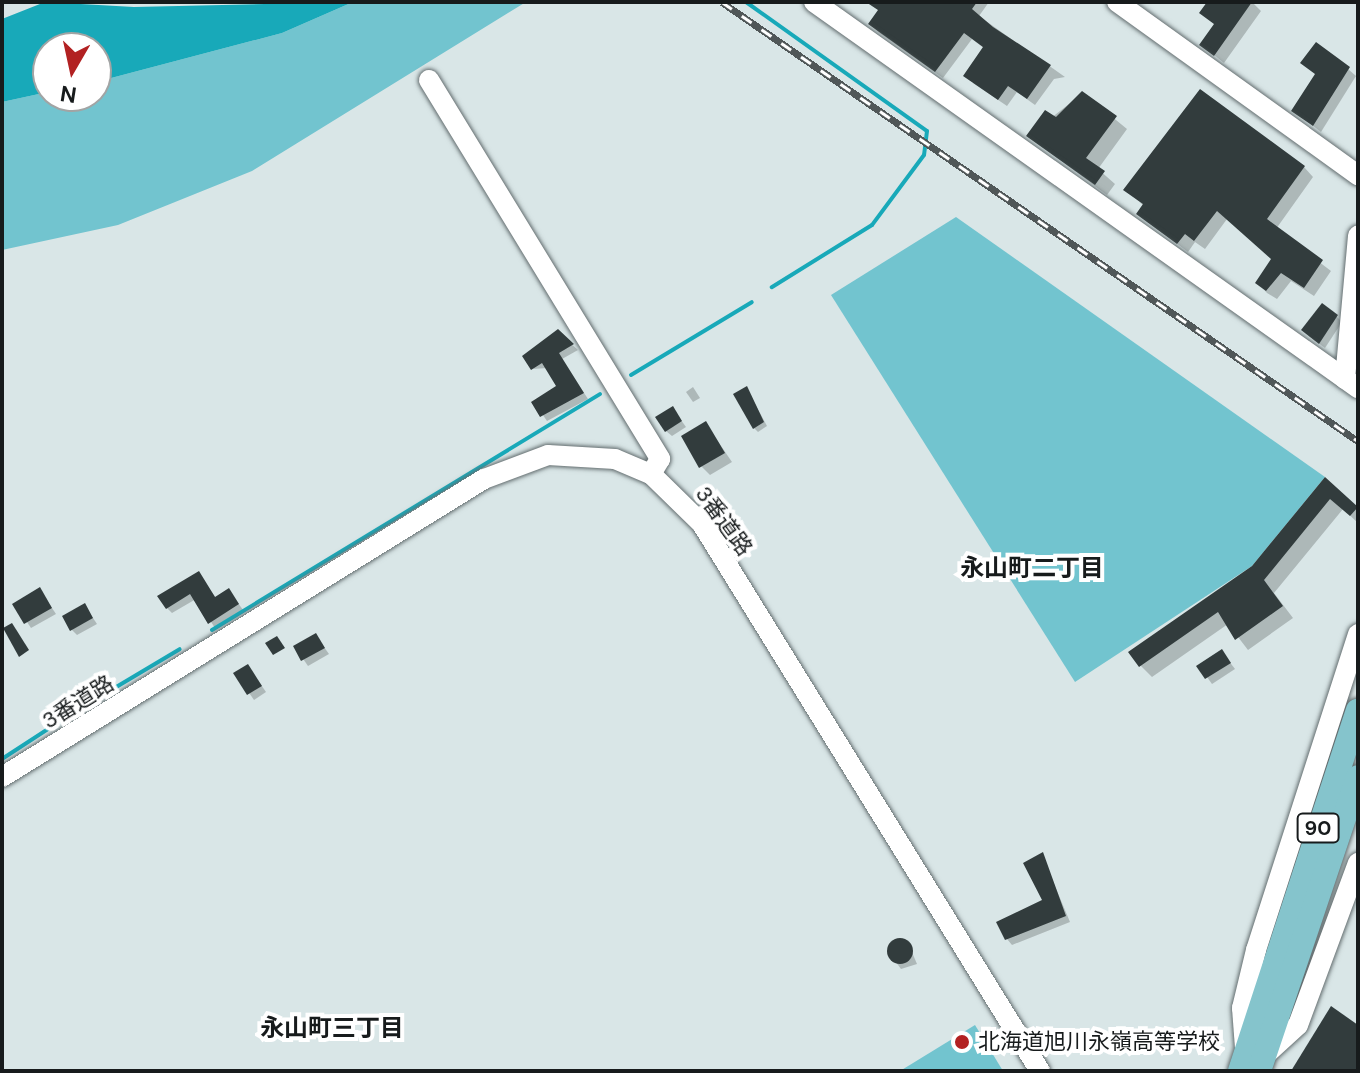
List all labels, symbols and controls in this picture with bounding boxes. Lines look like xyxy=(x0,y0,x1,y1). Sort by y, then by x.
north arrow xyxy=(32,32,112,112)
text: N xyxy=(58,79,79,110)
street label: 3番道路 xyxy=(690,481,758,561)
district label: 永山町二丁目 xyxy=(960,554,1104,582)
street label: 3番道路 xyxy=(38,670,118,734)
road number: 90 xyxy=(1296,812,1340,844)
district label: 永山町三丁目 xyxy=(260,1014,404,1042)
place label: 北海道旭川永嶺高等学校 xyxy=(978,1029,1220,1055)
marker: 北海道旭川永嶺高等学校 xyxy=(953,1033,971,1051)

